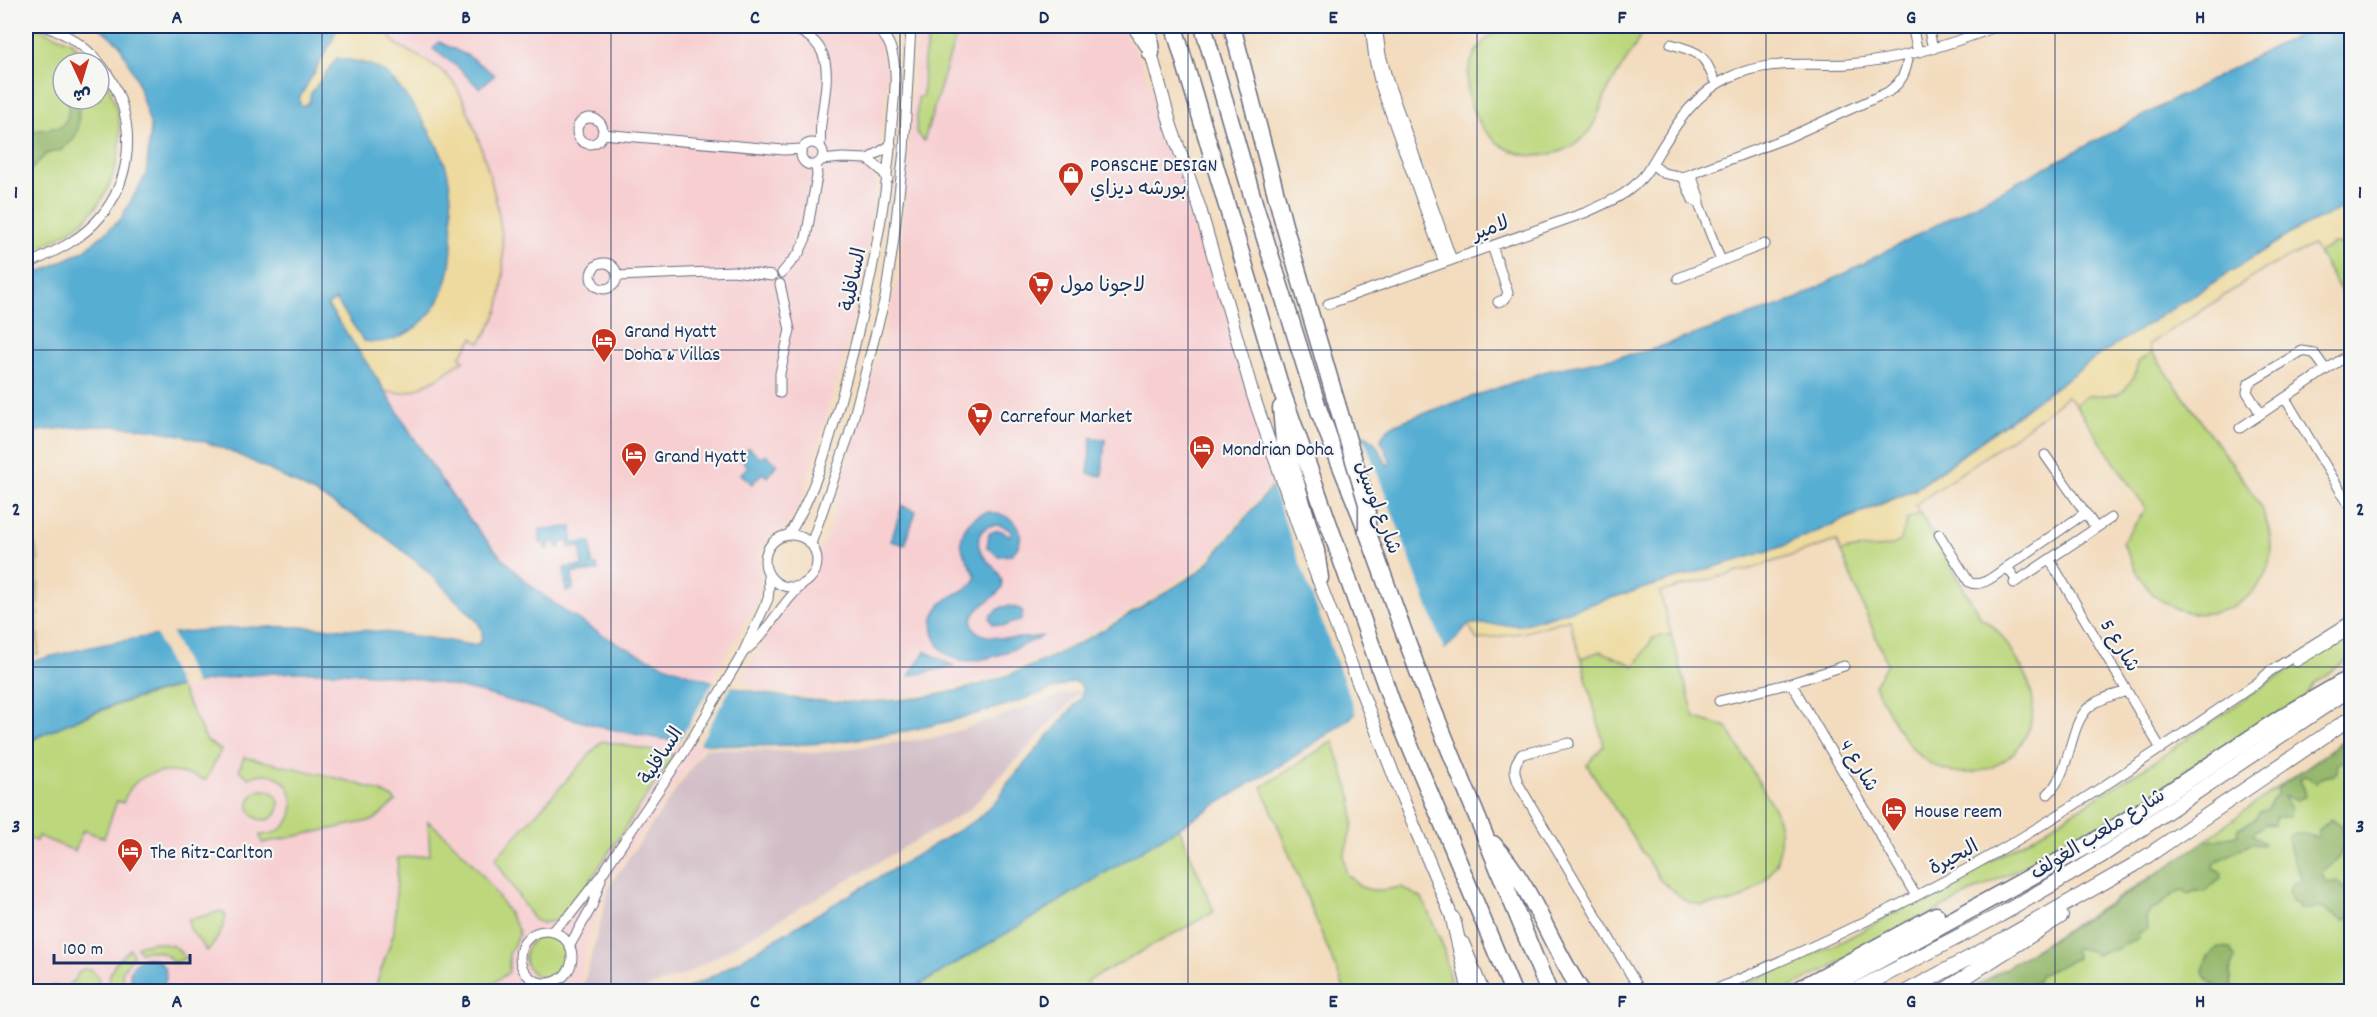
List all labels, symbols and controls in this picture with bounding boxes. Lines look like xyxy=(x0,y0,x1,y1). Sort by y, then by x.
text: A xyxy=(172,5,183,33)
text: B xyxy=(461,5,471,33)
text: C xyxy=(750,5,760,33)
text: D xyxy=(1039,5,1050,33)
text: E xyxy=(1328,5,1338,33)
text: F xyxy=(1618,5,1628,33)
text: G xyxy=(1906,5,1916,33)
text: H xyxy=(2195,5,2205,33)
north arrow xyxy=(51,51,111,111)
text: ش xyxy=(72,81,91,106)
place label: PORSCHE DESIGN بورشه ديزاي xyxy=(1090,153,1217,204)
shop icon: PORSCHE DESIGN بورشه ديزاي xyxy=(1056,160,1086,198)
text: 1 xyxy=(14,180,18,208)
text: 1 xyxy=(2358,180,2362,208)
street label: لامير xyxy=(1467,210,1513,250)
street label: السافلية xyxy=(835,246,875,314)
supermarket icon: لاجونا مول xyxy=(1026,269,1056,307)
place label: لاجونا مول xyxy=(1060,273,1145,301)
place label: Grand Hyatt Doha & Villas xyxy=(624,319,720,370)
hotel icon: Grand Hyatt Doha & Villas xyxy=(589,326,619,364)
supermarket icon: Carrefour Market xyxy=(965,400,995,438)
place label: Carrefour Market xyxy=(1000,404,1132,432)
hotel icon: Mondrian Doha xyxy=(1187,433,1217,471)
place label: Mondrian Doha xyxy=(1222,437,1334,465)
hotel icon: Grand Hyatt xyxy=(619,440,649,478)
place label: Grand Hyatt xyxy=(654,444,747,472)
street label: شارع لوسيل xyxy=(1346,457,1407,559)
text: 2 xyxy=(12,497,20,525)
text: 2 xyxy=(2356,497,2364,525)
street label: شارع 5 xyxy=(2092,615,2145,678)
street label: السافلية xyxy=(633,722,692,791)
street label: شارع 4 xyxy=(1831,735,1884,798)
street label: شارع ملعب الغولف xyxy=(2026,783,2171,888)
hotel icon: House reem xyxy=(1879,795,1909,833)
place label: House reem xyxy=(1914,799,2002,827)
text: 3 xyxy=(12,814,20,842)
text: 3 xyxy=(2356,814,2364,842)
street label: البحيرة xyxy=(1924,834,1984,883)
hotel icon: The Ritz-Carlton xyxy=(115,836,145,874)
place label: The Ritz-Carlton xyxy=(150,840,273,868)
scale bar xyxy=(54,927,190,965)
text: 100 m xyxy=(63,938,103,963)
text: A xyxy=(172,989,183,1017)
text: B xyxy=(461,989,471,1017)
text: C xyxy=(750,989,760,1017)
text: D xyxy=(1039,989,1050,1017)
text: E xyxy=(1328,989,1338,1017)
text: F xyxy=(1618,989,1628,1017)
text: G xyxy=(1906,989,1916,1017)
text: H xyxy=(2195,989,2205,1017)

